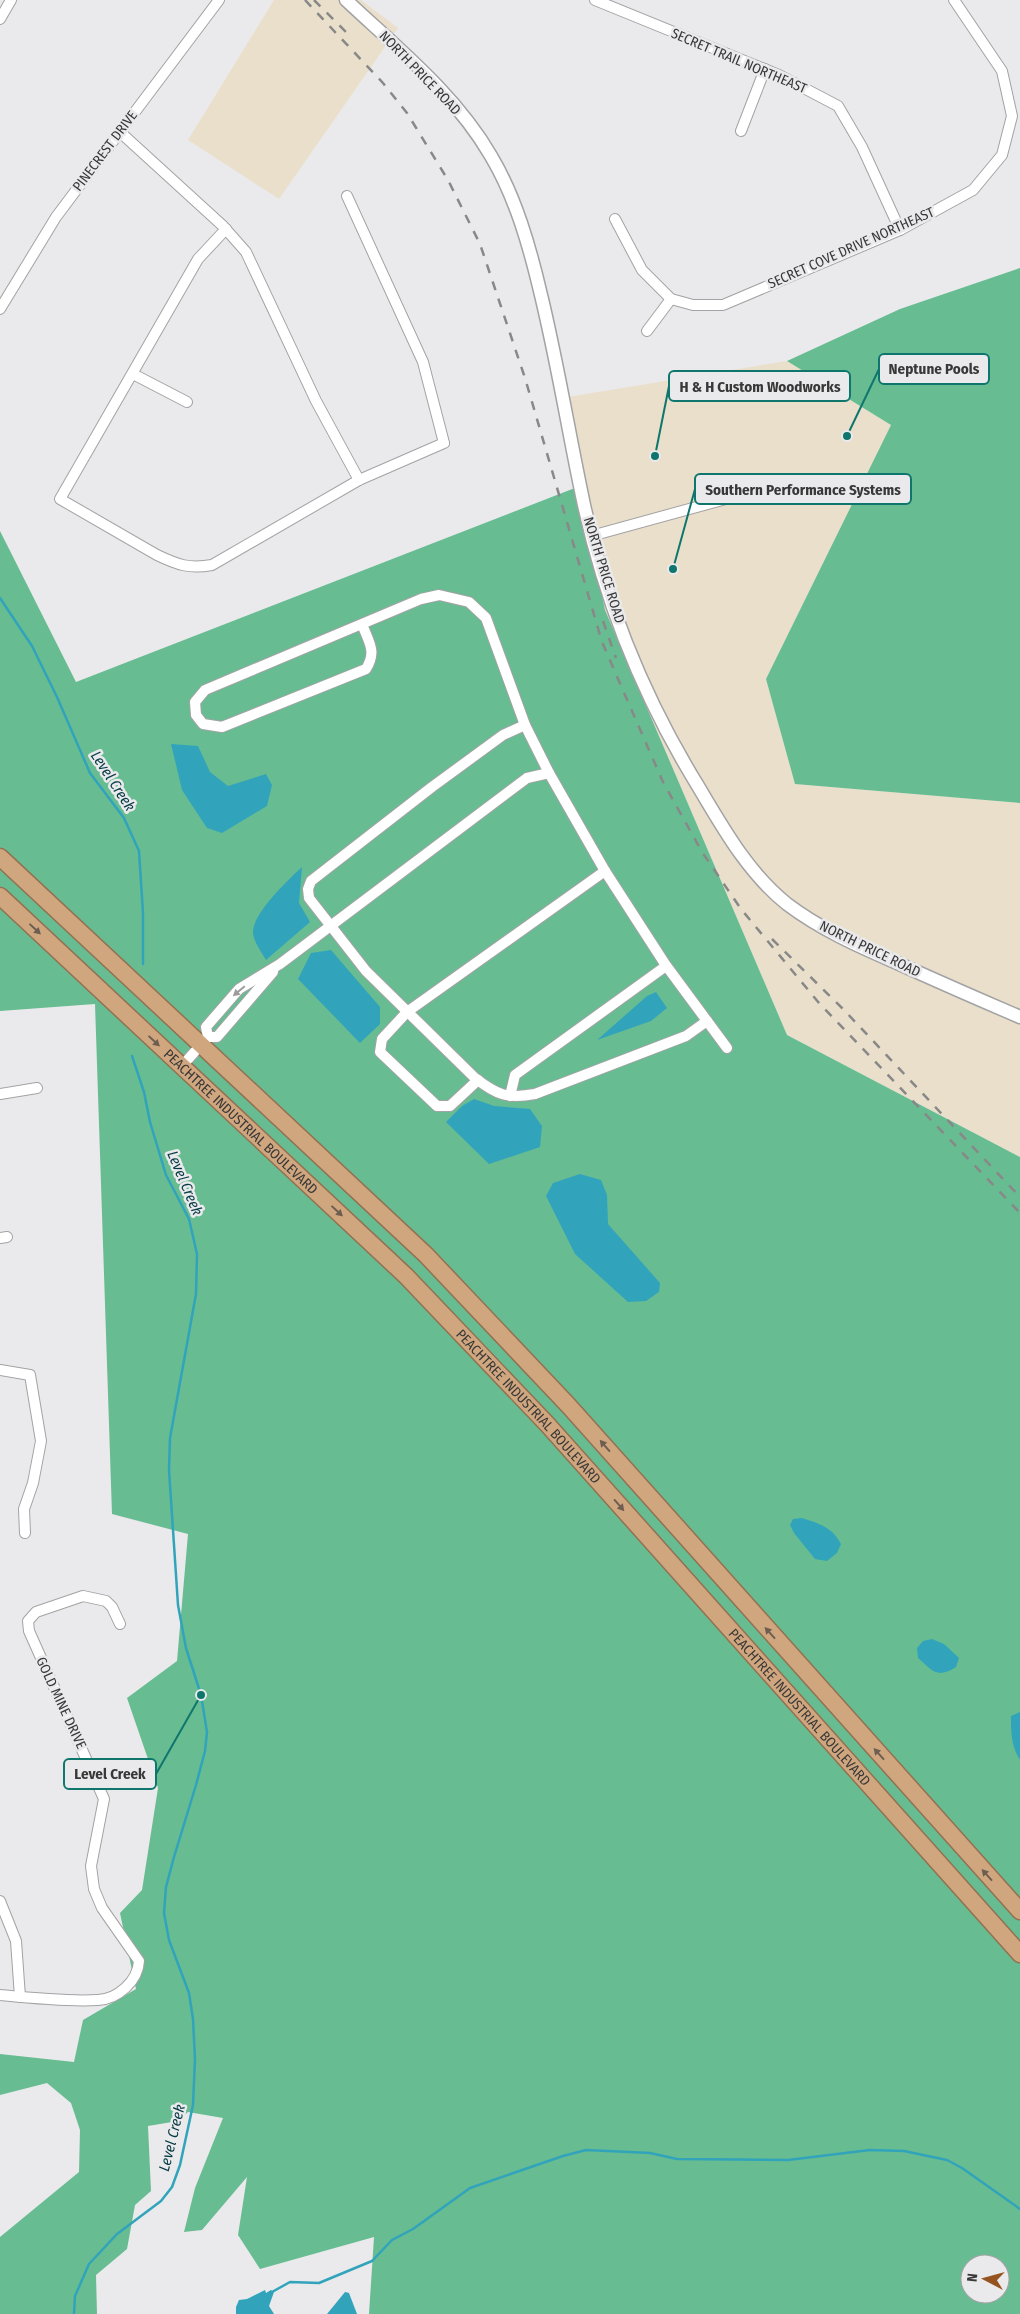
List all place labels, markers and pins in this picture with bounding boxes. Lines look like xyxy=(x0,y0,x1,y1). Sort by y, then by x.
callout: Neptune Pools xyxy=(879,354,989,384)
callout: H & H Custom Woodworks xyxy=(669,371,850,401)
callout: Southern Performance Systems xyxy=(695,474,911,504)
callout: Level Creek xyxy=(64,1759,156,1789)

